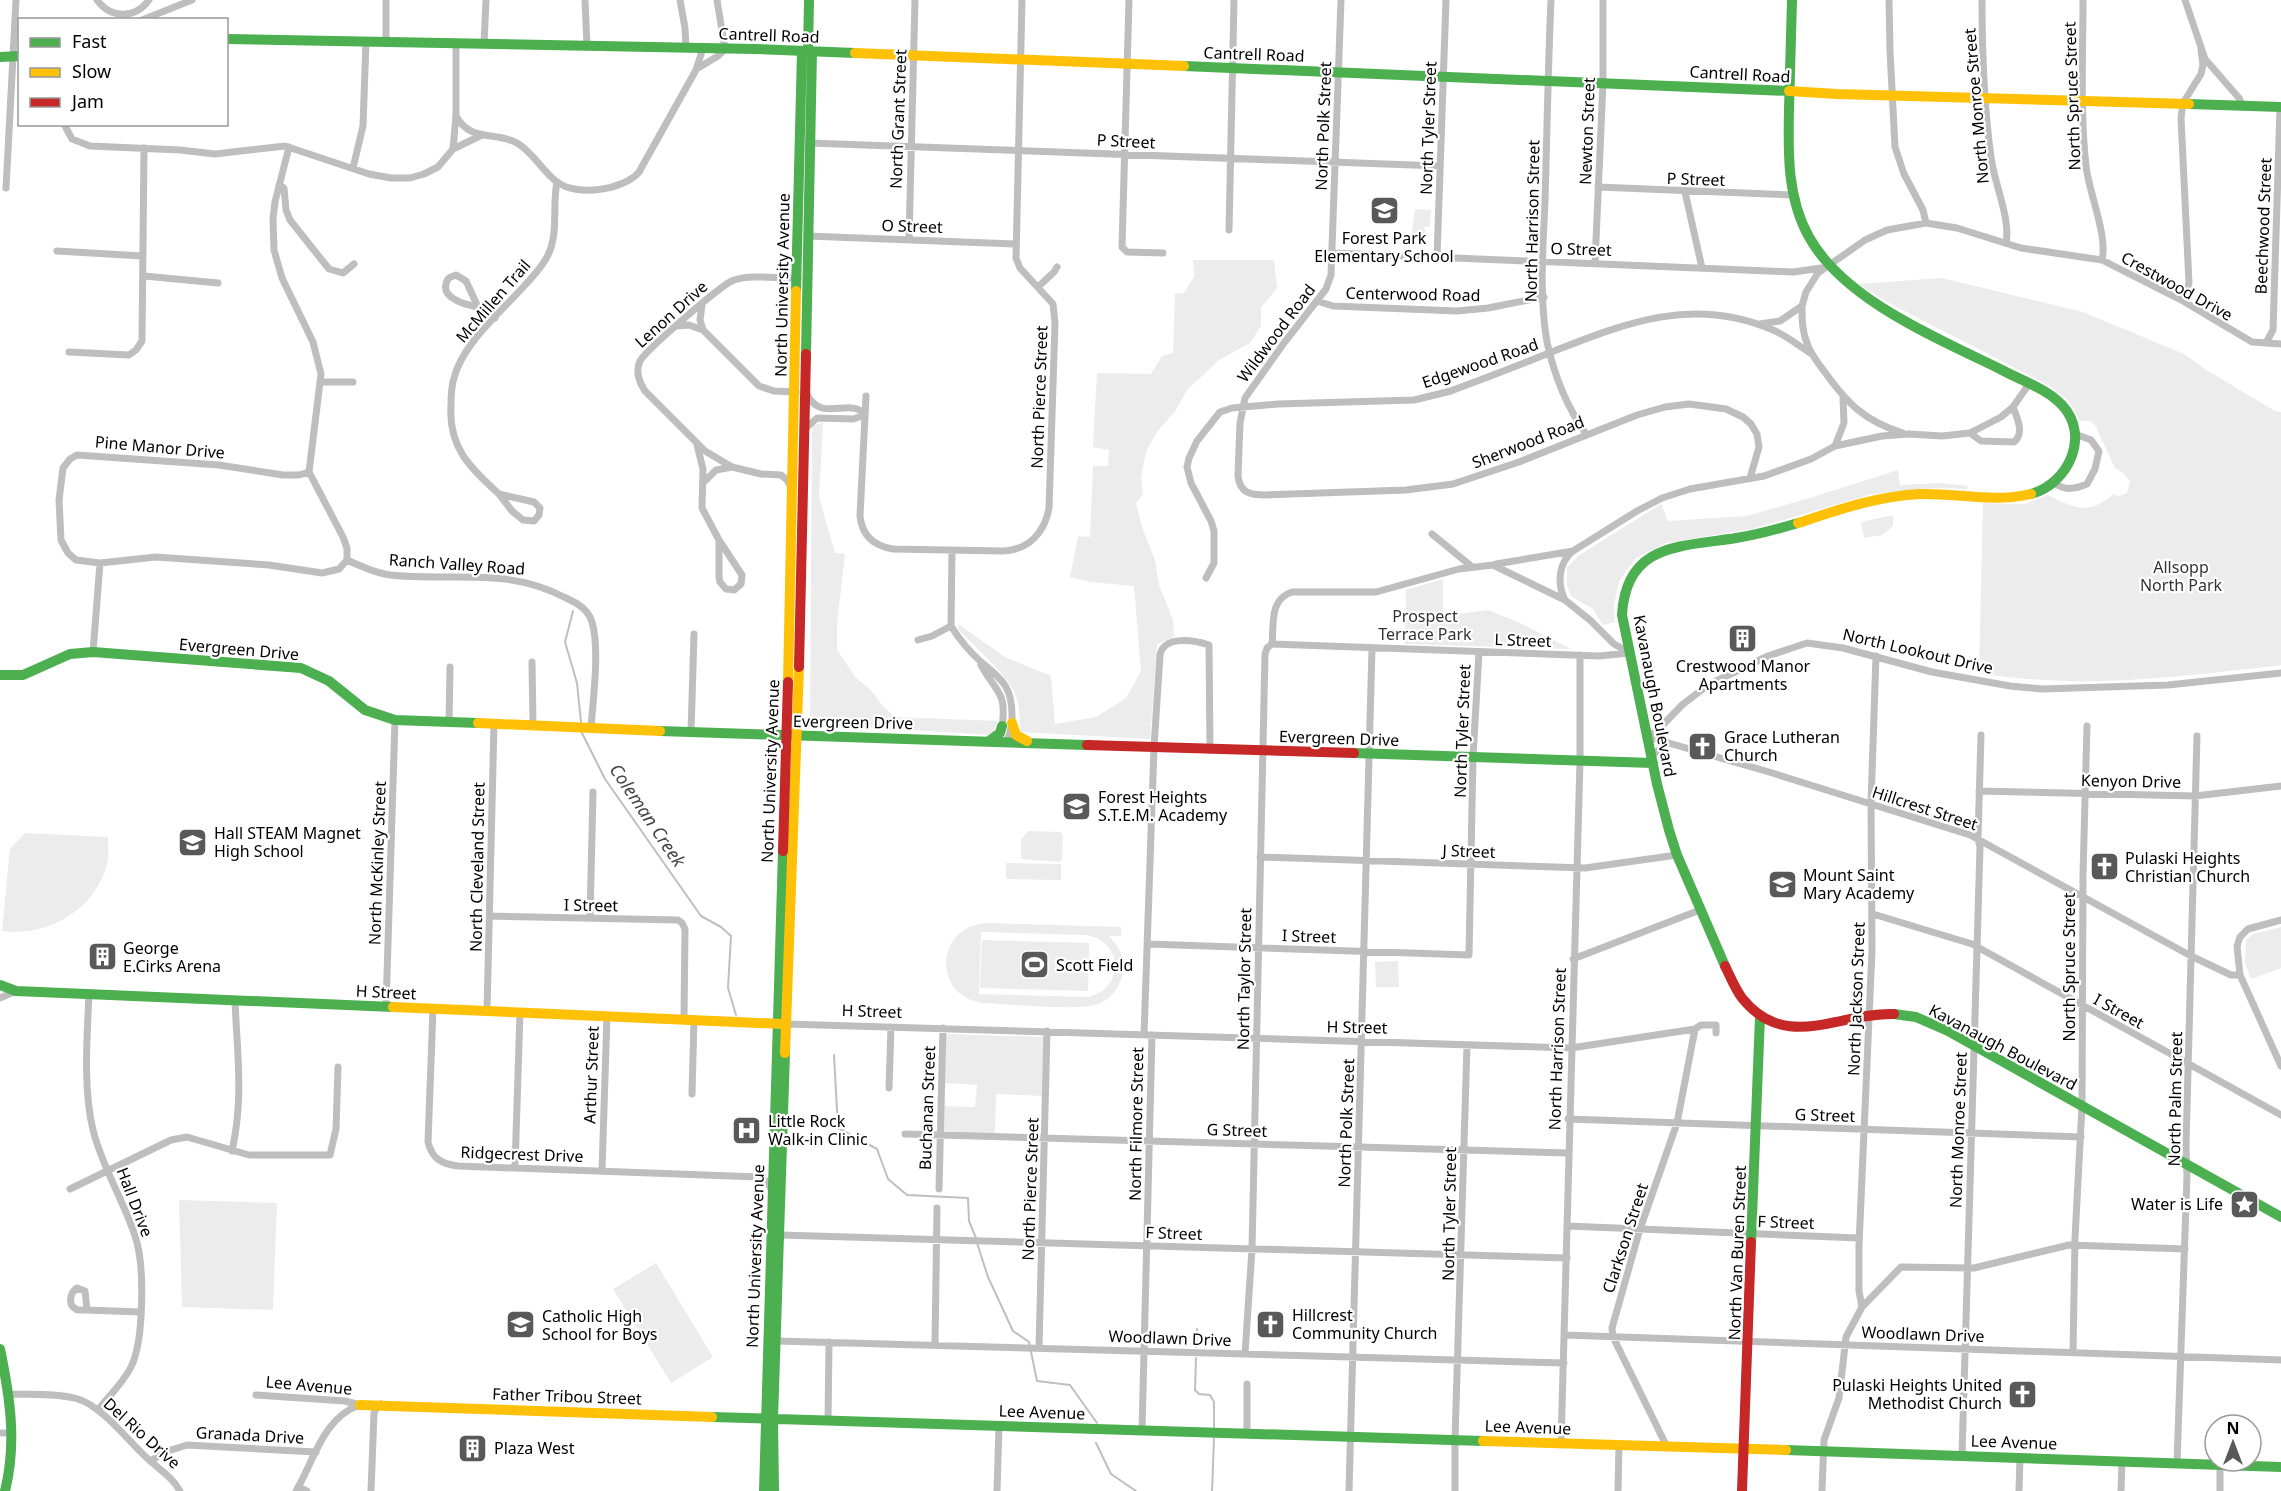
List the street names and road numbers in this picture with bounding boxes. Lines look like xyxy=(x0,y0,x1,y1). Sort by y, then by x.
street label: North Spruce Street xyxy=(2058,21,2086,171)
street label: Cantrell Road xyxy=(718,22,820,48)
street label: North Monroe Street xyxy=(1958,27,1994,185)
street label: Cantrell Road xyxy=(1203,41,1305,67)
street label: North Grant Street xyxy=(885,49,911,189)
street label: Cantrell Road xyxy=(1689,60,1791,88)
street label: North Polk Street xyxy=(1310,61,1336,191)
street label: North Tyler Street xyxy=(1415,61,1441,195)
street label: Newton Street xyxy=(1574,77,1600,185)
street label: P Street xyxy=(1096,128,1156,154)
street label: North Harrison Street xyxy=(1520,139,1544,302)
street label: Beechwood Street xyxy=(2250,157,2276,295)
street label: P Street xyxy=(1666,167,1726,191)
street label: North University Avenue xyxy=(769,193,795,377)
street label: O Street xyxy=(881,214,943,238)
street label: O Street xyxy=(1550,237,1612,261)
street label: Crestwood Drive xyxy=(2117,246,2237,326)
street label: McMillen Trail xyxy=(451,255,535,347)
street label: Lenon Drive xyxy=(630,276,712,352)
street label: Wildwood Road xyxy=(1232,280,1320,386)
street label: Centerwood Road xyxy=(1345,282,1481,306)
street label: North Pierce Street xyxy=(1026,325,1052,469)
street label: Edgewood Road xyxy=(1419,333,1541,393)
street label: Sherwood Road xyxy=(1469,410,1587,474)
street label: Pine Manor Drive xyxy=(94,430,226,464)
street label: Ranch Valley Road xyxy=(388,548,526,580)
street label: Kavanaugh Boulevard xyxy=(1628,613,1682,779)
street label: North Lookout Drive xyxy=(1841,623,1995,679)
street label: L Street xyxy=(1494,628,1552,652)
street label: Evergreen Drive xyxy=(178,633,300,665)
street label: North Tyler Street xyxy=(1449,664,1475,798)
street label: North University Avenue xyxy=(756,679,784,863)
street label: Evergreen Drive xyxy=(793,710,913,734)
street label: Evergreen Drive xyxy=(1279,725,1399,751)
street label: Kenyon Drive xyxy=(2081,769,2181,793)
street label: North McKinley Street xyxy=(363,780,391,945)
street label: Hillcrest Street xyxy=(1870,781,1981,835)
street label: North Cleveland Street xyxy=(465,782,489,952)
street label: J Street xyxy=(1440,839,1496,863)
street label: North Spruce Street xyxy=(2058,892,2080,1041)
street label: I Street xyxy=(564,894,619,916)
street label: North Taylor Street xyxy=(1232,907,1256,1050)
street label: North Jackson Street xyxy=(1842,921,1870,1076)
street label: I Street xyxy=(1281,924,1337,948)
street label: North Harrison Street xyxy=(1543,967,1571,1131)
street label: H Street xyxy=(355,979,417,1005)
street label: I Street xyxy=(2090,988,2148,1034)
street label: H Street xyxy=(841,999,903,1023)
street label: Kavanaugh Boulevard xyxy=(1925,999,2081,1095)
street label: H Street xyxy=(1326,1015,1388,1039)
street label: Arthur Street xyxy=(578,1026,604,1124)
street label: North Palm Street xyxy=(2163,1031,2187,1167)
street label: Buchanan Street xyxy=(914,1045,940,1171)
street label: North Filmore Street xyxy=(1124,1047,1148,1201)
street label: North Monroe Street xyxy=(1944,1051,1972,1208)
street label: North Polk Street xyxy=(1333,1058,1359,1188)
street label: G Street xyxy=(1794,1103,1856,1127)
street label: North Pierce Street xyxy=(1017,1117,1043,1261)
street label: G Street xyxy=(1206,1118,1268,1142)
street label: Ridgecrest Drive xyxy=(460,1141,584,1167)
street label: North Tyler Street xyxy=(1437,1147,1461,1281)
street label: Hall Drive xyxy=(112,1164,158,1240)
street label: North University Avenue xyxy=(741,1164,769,1348)
street label: North Van Buren Street xyxy=(1723,1165,1751,1341)
street label: Clarkson Street xyxy=(1597,1180,1653,1296)
street label: F Street xyxy=(1757,1210,1815,1234)
street label: F Street xyxy=(1145,1221,1203,1245)
street label: Woodlawn Drive xyxy=(1861,1321,1985,1347)
street label: Woodlawn Drive xyxy=(1108,1325,1232,1351)
street label: Lee Avenue xyxy=(265,1370,353,1400)
street label: Father Tribou Street xyxy=(492,1382,642,1410)
street label: Del Rio Drive xyxy=(99,1393,185,1473)
street label: Lee Avenue xyxy=(998,1399,1086,1425)
street label: Lee Avenue xyxy=(1484,1414,1572,1440)
street label: Granada Drive xyxy=(195,1421,305,1449)
street label: Lee Avenue xyxy=(1970,1429,2058,1455)

